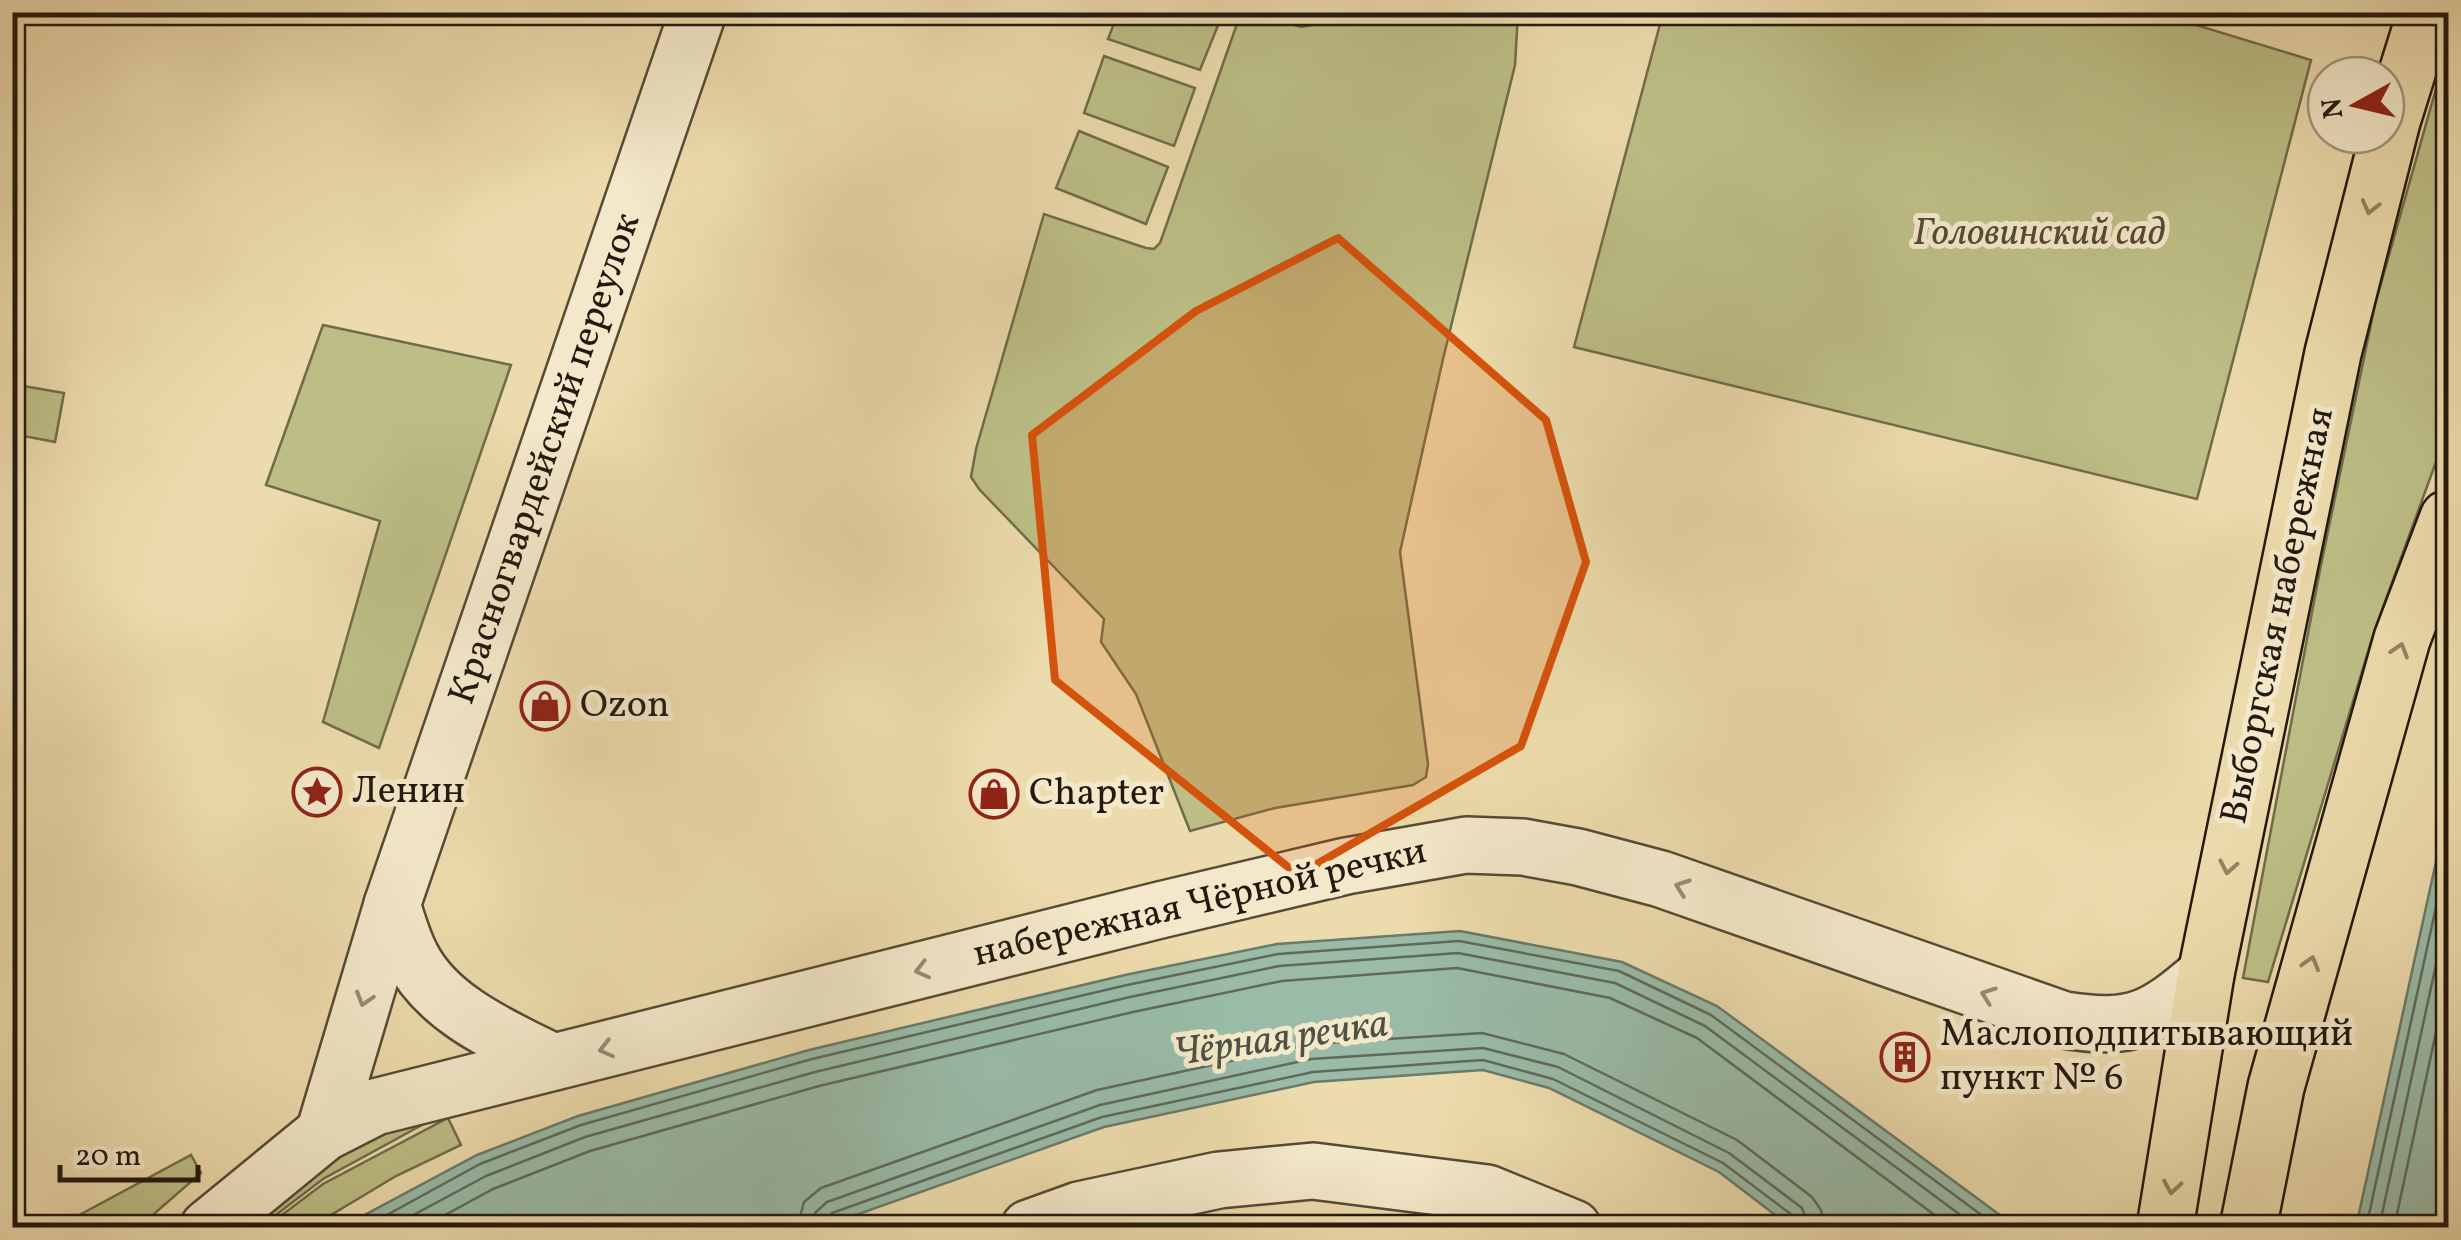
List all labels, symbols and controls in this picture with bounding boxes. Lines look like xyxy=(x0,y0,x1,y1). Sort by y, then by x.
north arrow xyxy=(2306,55,2406,155)
text: N xyxy=(2313,95,2354,121)
one-way arrow xyxy=(2361,198,2382,215)
street label: Красногвардейский переулок xyxy=(437,206,655,712)
park label: Головинский сад xyxy=(1913,208,2166,261)
street label: Выборгская набережная xyxy=(2209,403,2349,829)
one-way arrow xyxy=(2388,642,2408,659)
shop icon: Ozon xyxy=(519,680,571,732)
place label: Ozon xyxy=(580,680,670,733)
place icon: Ленин xyxy=(291,766,343,818)
place label: Ленин xyxy=(352,766,465,819)
shop icon: Chapter xyxy=(968,768,1020,820)
place label: Chapter xyxy=(1029,768,1164,821)
street label: набережная Чёрной речки xyxy=(968,826,1432,982)
one-way arrow xyxy=(2218,858,2239,875)
one-way arrow xyxy=(1674,878,1691,899)
one-way arrow xyxy=(2299,955,2320,972)
one-way arrow xyxy=(914,958,931,979)
one-way arrow xyxy=(1981,987,1998,1007)
one-way arrow xyxy=(355,989,376,1006)
water label: Чёрная речка xyxy=(1170,997,1392,1083)
place label: Маслоподпитывающий пункт № 6 xyxy=(1940,1009,2353,1106)
building icon: Маслоподпитывающий пункт № 6 xyxy=(1879,1031,1931,1083)
one-way arrow xyxy=(598,1037,615,1058)
scale bar xyxy=(60,1120,198,1182)
text: 20 m xyxy=(75,1136,141,1178)
one-way arrow xyxy=(2162,1179,2183,1195)

